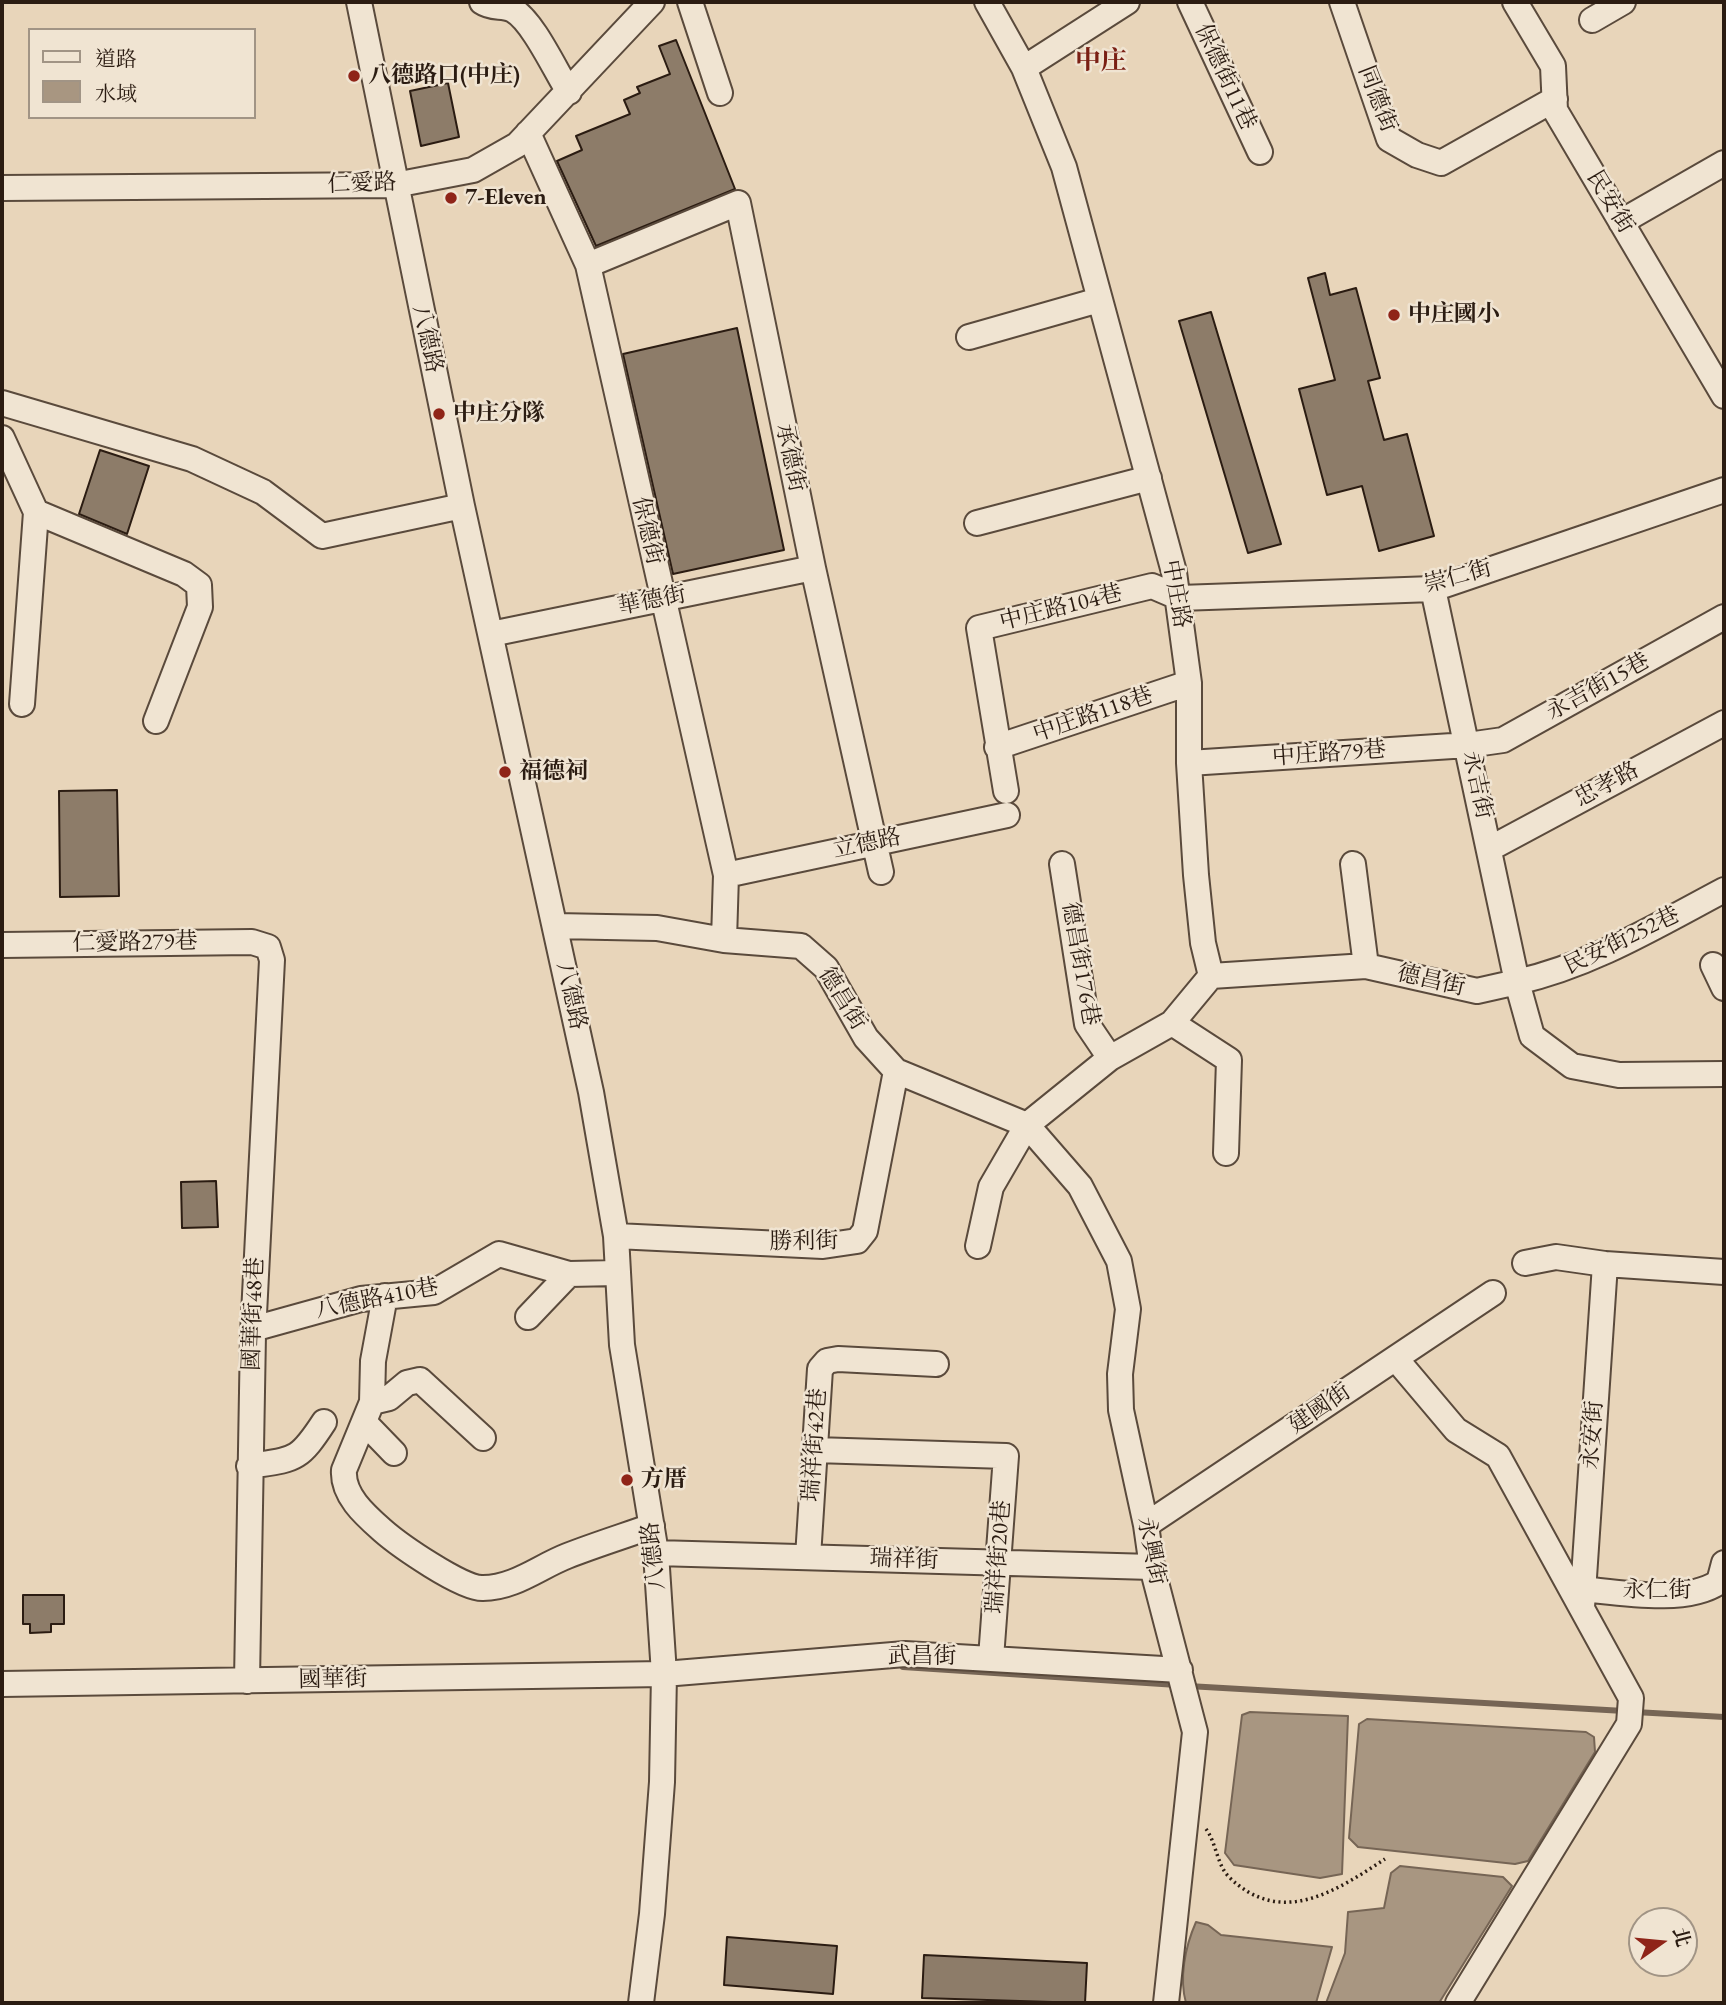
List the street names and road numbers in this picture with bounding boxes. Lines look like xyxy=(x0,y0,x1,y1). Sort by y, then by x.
street label: 保德街11巷 xyxy=(1188,19,1262,135)
street label: 同德街 xyxy=(1352,62,1402,136)
street label: 民安街 xyxy=(1580,165,1640,239)
street label: 仁愛路 xyxy=(327,169,397,199)
street label: 八德路 xyxy=(406,302,448,376)
street label: 承德街 xyxy=(769,421,811,495)
street label: 保德街 xyxy=(626,494,668,568)
street label: 崇仁街 xyxy=(1421,555,1495,599)
street label: 中庄路 xyxy=(1156,558,1196,630)
street label: 中庄路104巷 xyxy=(997,579,1125,637)
street label: 華德街 xyxy=(616,581,688,621)
street label: 永吉街15巷 xyxy=(1541,647,1655,727)
street label: 中庄路118巷 xyxy=(1029,682,1157,748)
street label: 中庄路79巷 xyxy=(1271,736,1387,772)
street label: 永吉街 xyxy=(1456,748,1498,822)
street label: 忠孝路 xyxy=(1570,757,1644,813)
street label: 立德路 xyxy=(830,823,904,865)
street label: 德昌街176巷 xyxy=(1056,900,1104,1028)
street label: 民安街252巷 xyxy=(1560,901,1684,981)
street label: 仁愛路279巷 xyxy=(72,928,198,958)
street label: 八德路 xyxy=(550,959,592,1033)
street label: 德昌街 xyxy=(1394,960,1468,1002)
street label: 德昌街 xyxy=(812,962,872,1036)
street label: 勝利街 xyxy=(769,1228,839,1256)
street label: 國華街48巷 xyxy=(238,1257,270,1371)
street label: 八德路410巷 xyxy=(313,1274,441,1324)
street label: 建國街 xyxy=(1284,1378,1356,1440)
street label: 瑞祥街42巷 xyxy=(797,1387,833,1503)
street label: 永安街 xyxy=(1577,1400,1609,1470)
street label: 瑞祥街20巷 xyxy=(981,1499,1017,1615)
street label: 永興街 xyxy=(1131,1515,1171,1587)
street label: 八德路 xyxy=(637,1520,671,1592)
street label: 瑞祥街 xyxy=(869,1545,939,1575)
street label: 永仁街 xyxy=(1623,1577,1691,1605)
street label: 武昌街 xyxy=(888,1643,956,1671)
street label: 國華街 xyxy=(298,1666,368,1694)

